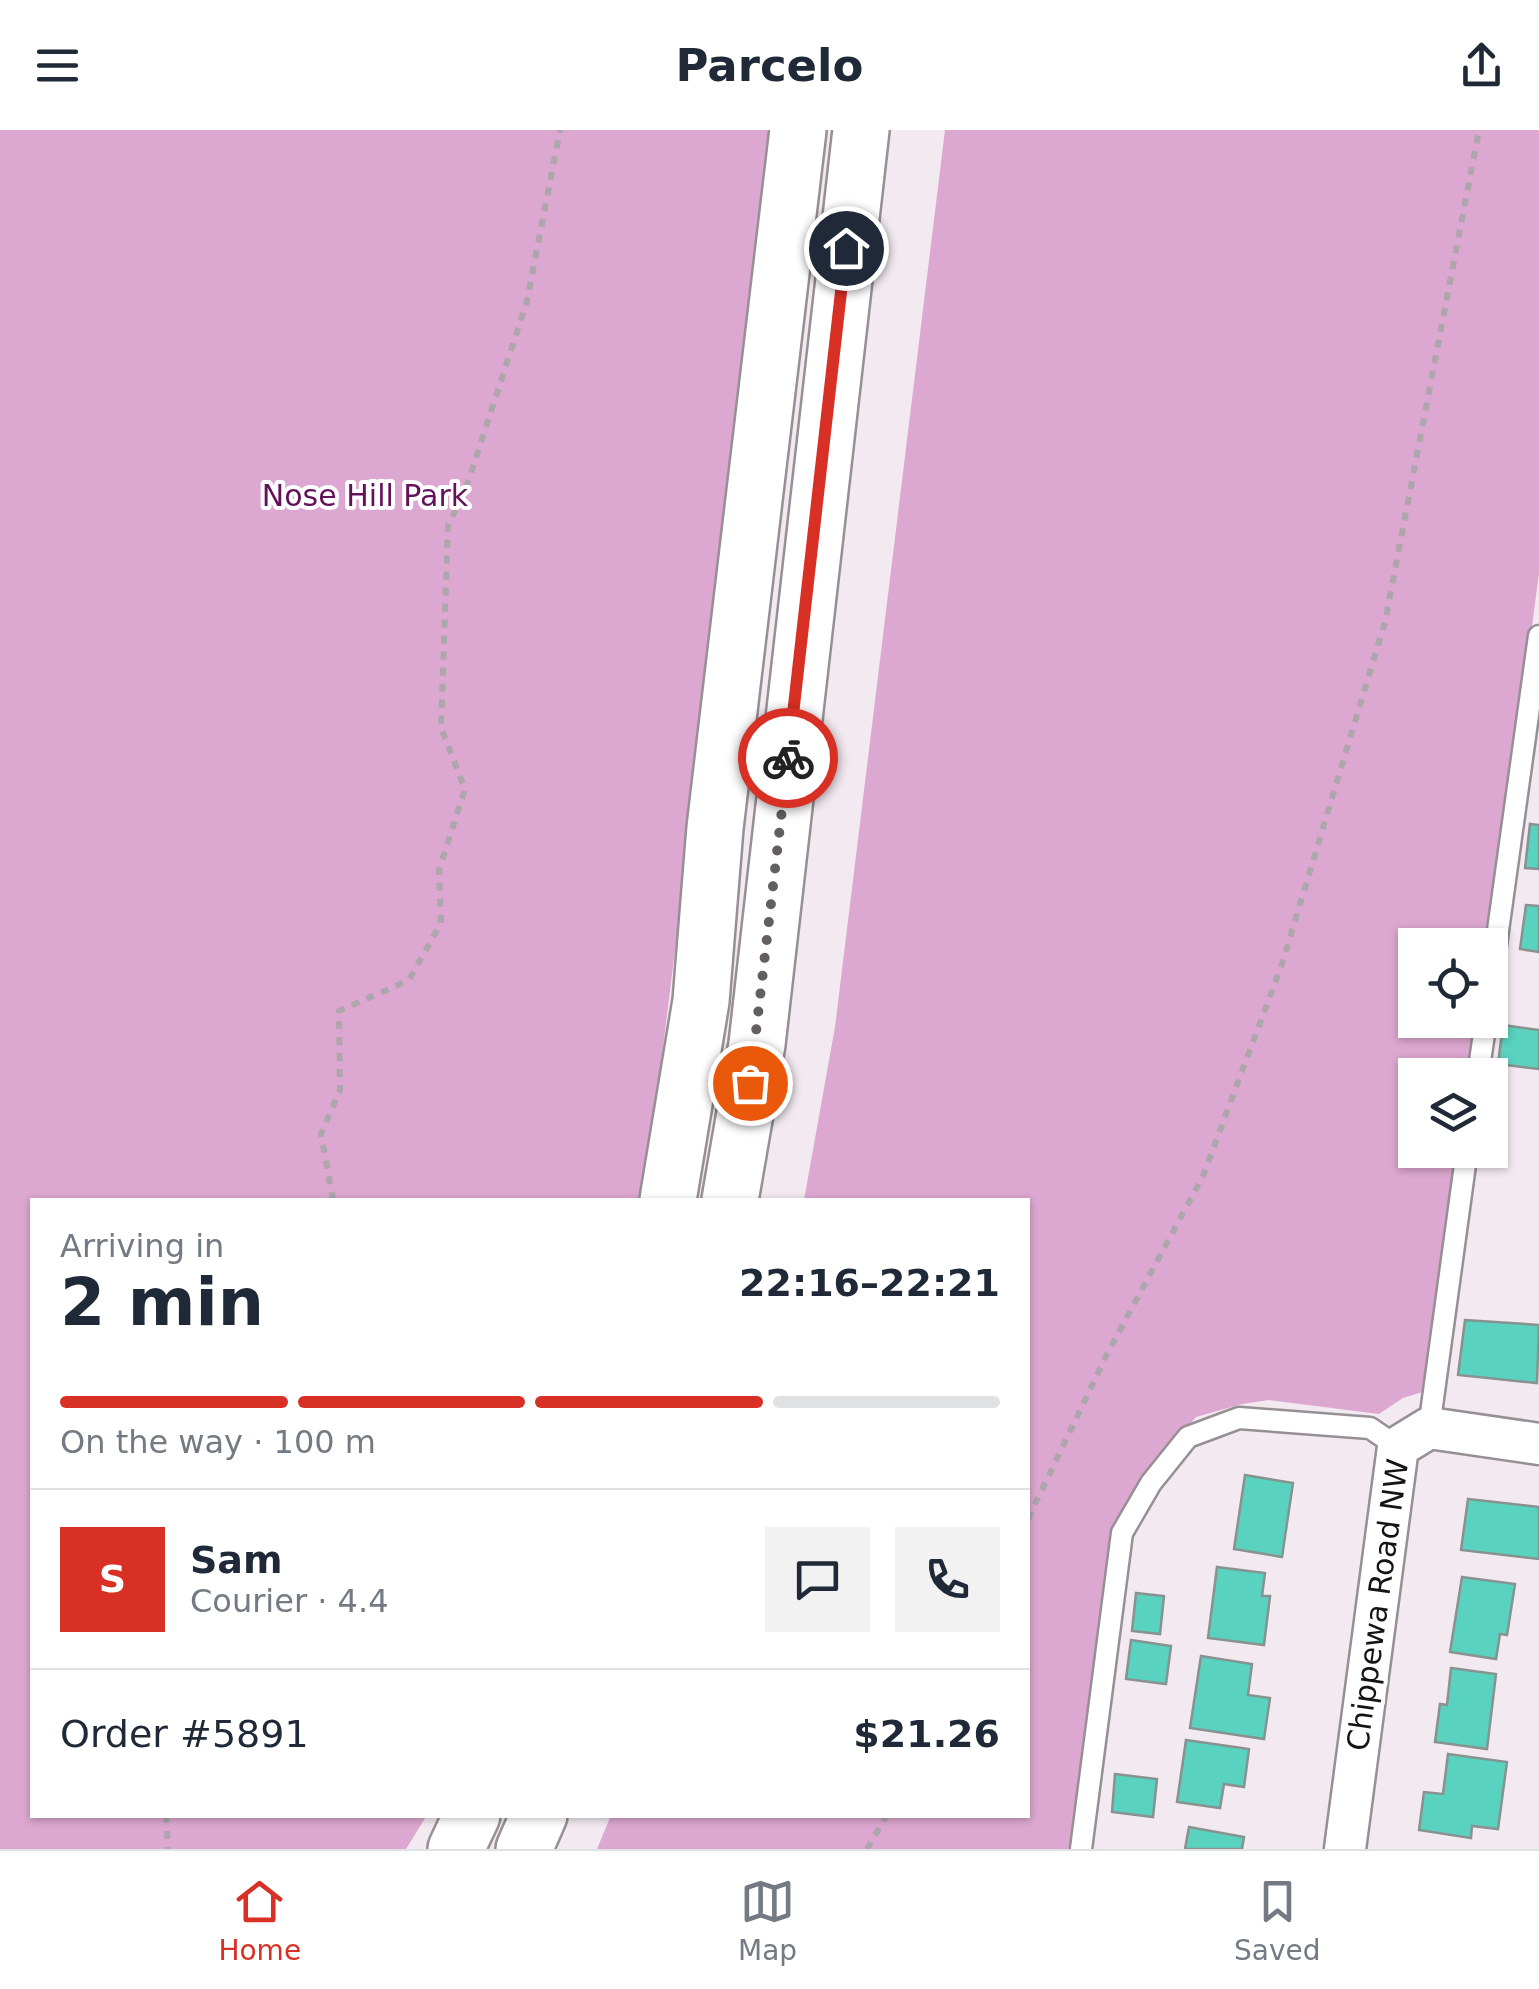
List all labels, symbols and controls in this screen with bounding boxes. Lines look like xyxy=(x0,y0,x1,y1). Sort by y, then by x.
icon: menu xyxy=(30,38,85,93)
icon: share xyxy=(1454,38,1509,93)
text: Parcelo xyxy=(676,39,863,92)
pin xyxy=(804,206,889,291)
icon: home xyxy=(819,221,874,276)
park label: Nose Hill Park xyxy=(262,478,469,513)
courier xyxy=(738,708,838,808)
icon: bike xyxy=(761,731,816,786)
map controls xyxy=(1398,928,1508,1168)
button: locate xyxy=(1398,928,1508,1038)
pin xyxy=(708,1041,793,1126)
icon: bag xyxy=(723,1056,778,1111)
button: layers xyxy=(1398,1058,1508,1168)
text: Arriving in xyxy=(60,1227,224,1265)
text: 22:16–22:21 xyxy=(739,1261,1000,1305)
text: 2 min xyxy=(60,1265,264,1340)
text: On the way · 100 m xyxy=(60,1423,376,1461)
street label: Chippewa Road NW xyxy=(1340,1457,1415,1753)
button: chat xyxy=(765,1527,870,1632)
button: phone xyxy=(895,1527,1000,1632)
text: Sam xyxy=(190,1538,283,1582)
text: S xyxy=(99,1557,126,1601)
text: Courier · 4.4 xyxy=(190,1582,389,1620)
text: Order #5891 xyxy=(60,1712,309,1756)
text: $21.26 xyxy=(853,1712,1000,1756)
tab: Home xyxy=(218,1874,301,1967)
tab: Map xyxy=(738,1874,797,1967)
tab: Saved xyxy=(1234,1874,1321,1967)

